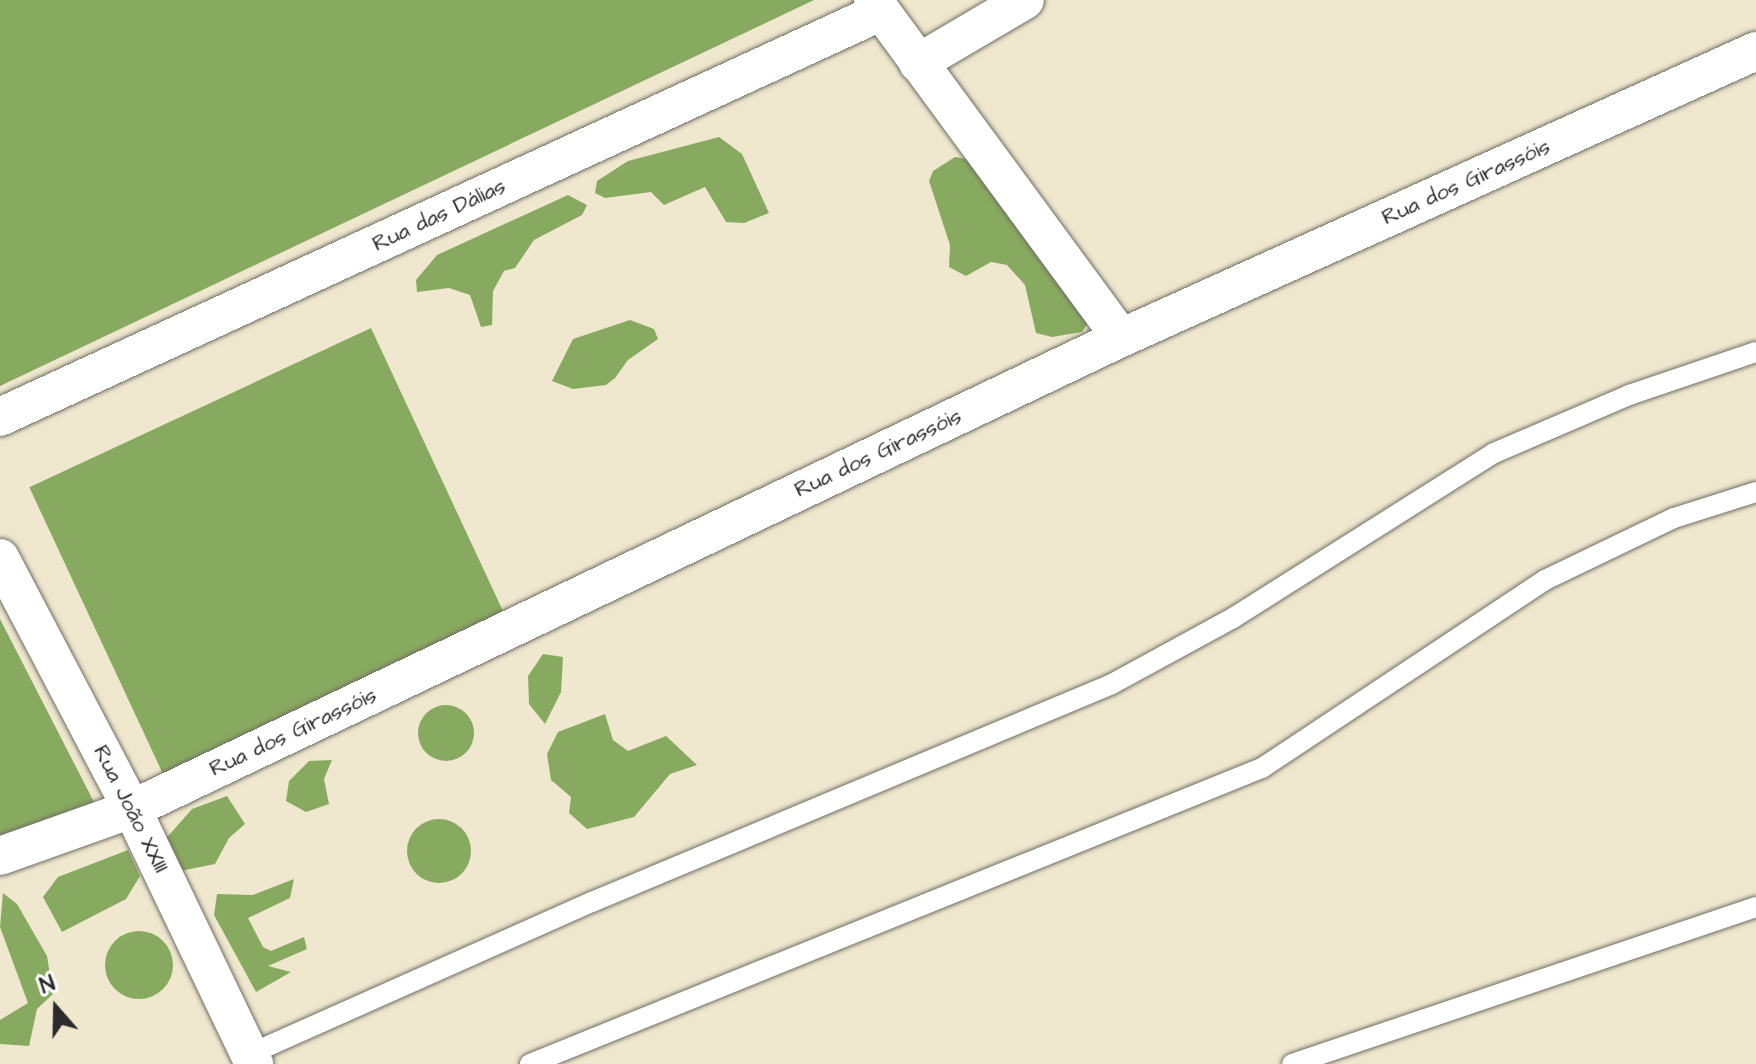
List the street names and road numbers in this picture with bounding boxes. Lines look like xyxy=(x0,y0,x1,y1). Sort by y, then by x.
street label: Rua dos Girassóis xyxy=(1378,133,1554,231)
street label: Rua das Dálias xyxy=(368,173,510,257)
street label: Rua dos Girassóis xyxy=(790,403,966,503)
street label: Rua dos Girassóis xyxy=(205,682,381,782)
street label: Rua João XXIII xyxy=(88,741,174,877)

